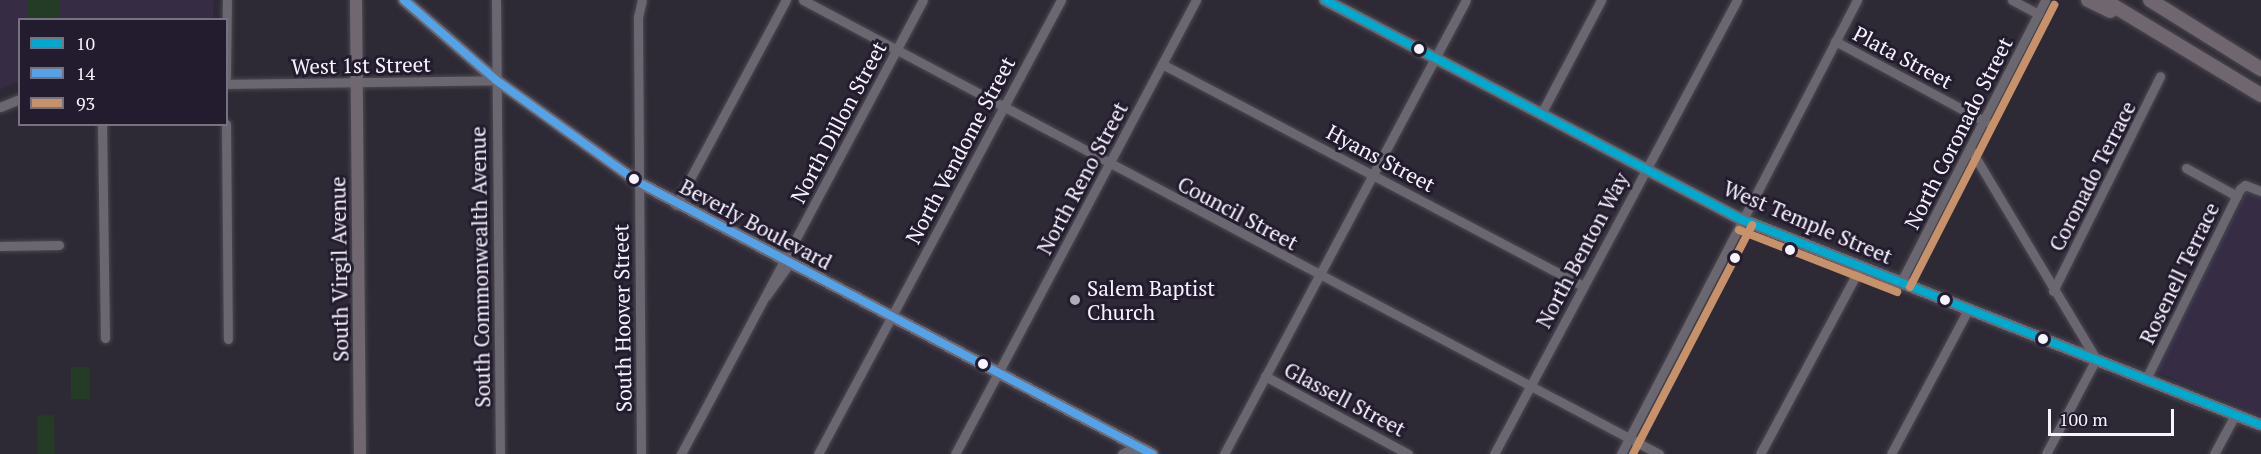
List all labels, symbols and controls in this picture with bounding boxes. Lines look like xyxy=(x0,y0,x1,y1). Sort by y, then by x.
legend xyxy=(18,18,228,126)
street label: Plata Street xyxy=(1849,20,1957,94)
text: 10 xyxy=(76,31,95,55)
street label: North Coronado Street xyxy=(1899,33,2017,233)
street label: North Dillon Street xyxy=(785,37,891,207)
unlabelled marker xyxy=(1413,43,1425,55)
street label: West 1st Street xyxy=(291,51,431,79)
street label: North Vendome Street xyxy=(900,52,1020,248)
text: 14 xyxy=(76,61,95,85)
text: 93 xyxy=(76,91,95,115)
street label: North Reno Street xyxy=(1031,97,1133,259)
street label: Coronado Terrace xyxy=(2043,97,2141,255)
street label: Hyans Street xyxy=(1322,119,1440,197)
street label: South Commonwealth Avenue xyxy=(465,126,495,408)
street label: North Benton Way xyxy=(1530,168,1634,332)
street label: Council Street xyxy=(1173,171,1303,255)
unlabelled marker xyxy=(628,173,640,185)
street label: Beverly Boulevard xyxy=(676,173,836,275)
street label: West Temple Street xyxy=(1720,175,1896,269)
street label: South Virgil Avenue xyxy=(325,176,353,362)
street label: Rosenell Terrace xyxy=(2134,198,2224,348)
street label: South Hoover Street xyxy=(608,224,636,412)
unlabelled marker xyxy=(1784,244,1796,256)
unlabelled marker xyxy=(1729,252,1741,264)
place label: Salem Baptist Church xyxy=(1087,275,1215,325)
marker: Salem Baptist Church xyxy=(1068,293,1082,307)
unlabelled marker xyxy=(1939,294,1951,306)
unlabelled marker xyxy=(2037,333,2049,345)
street label: Glassell Street xyxy=(1280,356,1410,442)
unlabelled marker xyxy=(977,358,989,370)
scale bar xyxy=(2051,397,2177,435)
text: 100 m xyxy=(2059,407,2108,431)

